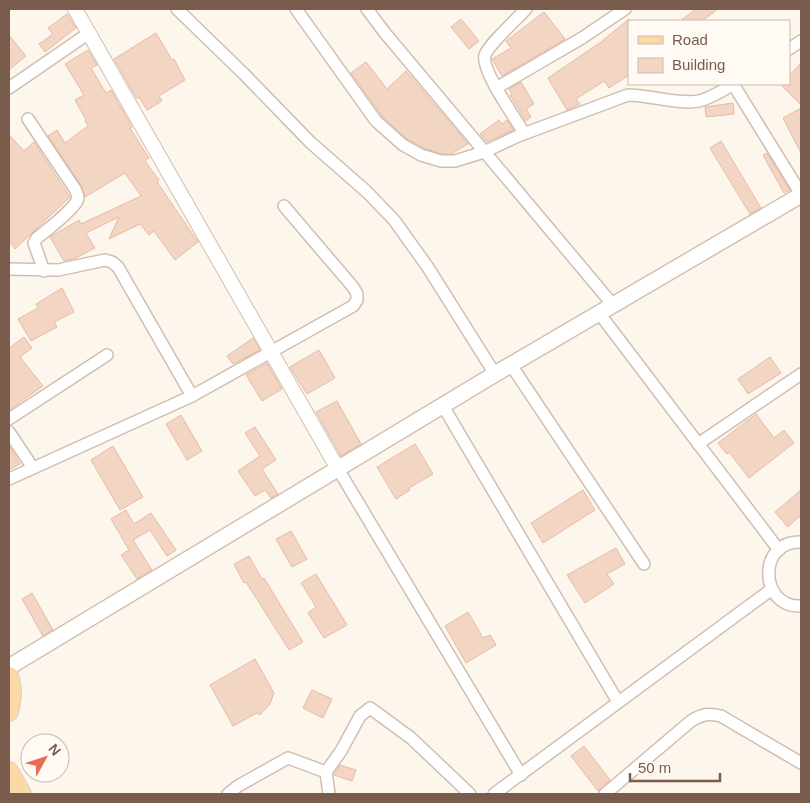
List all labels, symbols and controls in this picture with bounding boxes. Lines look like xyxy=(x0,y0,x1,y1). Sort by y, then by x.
legend xyxy=(628,20,790,85)
text: Road xyxy=(672,31,708,48)
text: Building xyxy=(672,56,725,73)
north arrow xyxy=(20,733,70,783)
text: N xyxy=(46,741,64,759)
scale bar xyxy=(630,750,720,782)
text: 50 m xyxy=(638,759,671,776)

